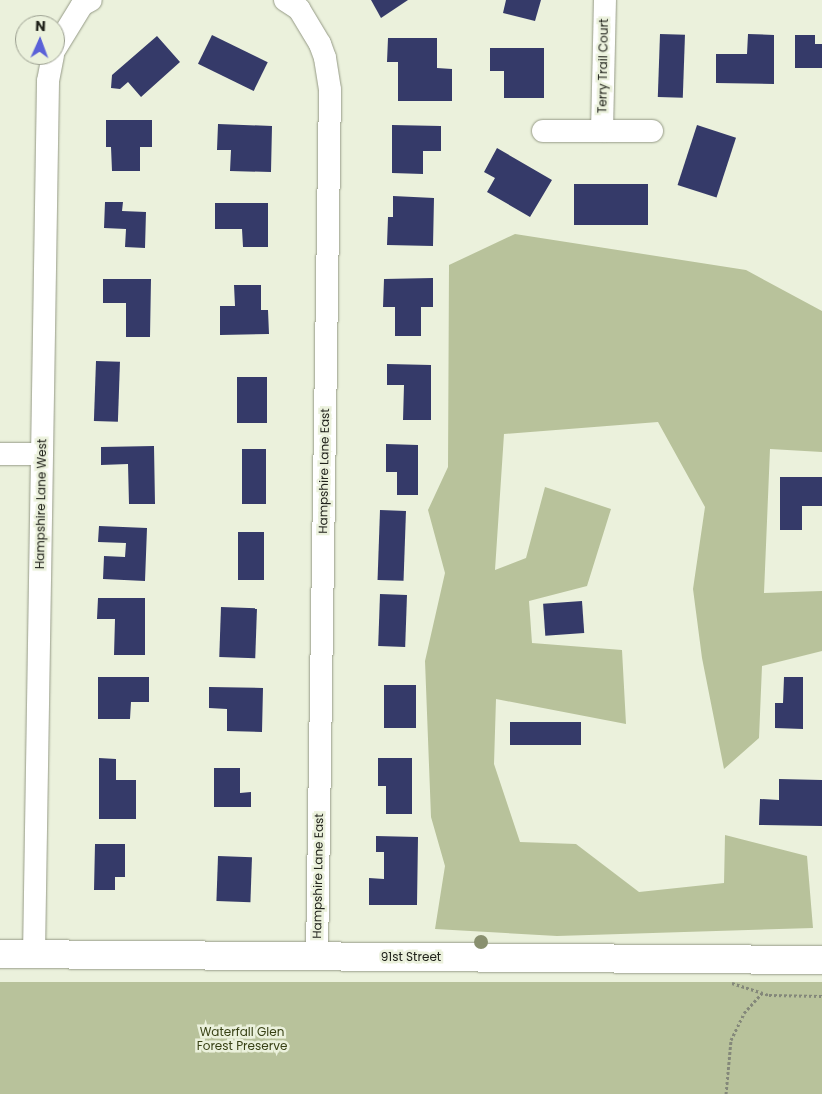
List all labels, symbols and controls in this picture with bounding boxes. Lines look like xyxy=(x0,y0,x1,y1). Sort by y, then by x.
north arrow xyxy=(15,15,65,65)
text: N xyxy=(35,16,46,36)
street label: Terry Trail Court xyxy=(595,19,611,113)
street label: Hampshire Lane East xyxy=(316,408,332,534)
street label: Hampshire Lane West xyxy=(33,439,49,569)
street label: Hampshire Lane East xyxy=(310,813,326,939)
street label: 91st Street xyxy=(381,950,441,964)
park label: Waterfall Glen Forest Preserve xyxy=(197,1025,287,1053)

